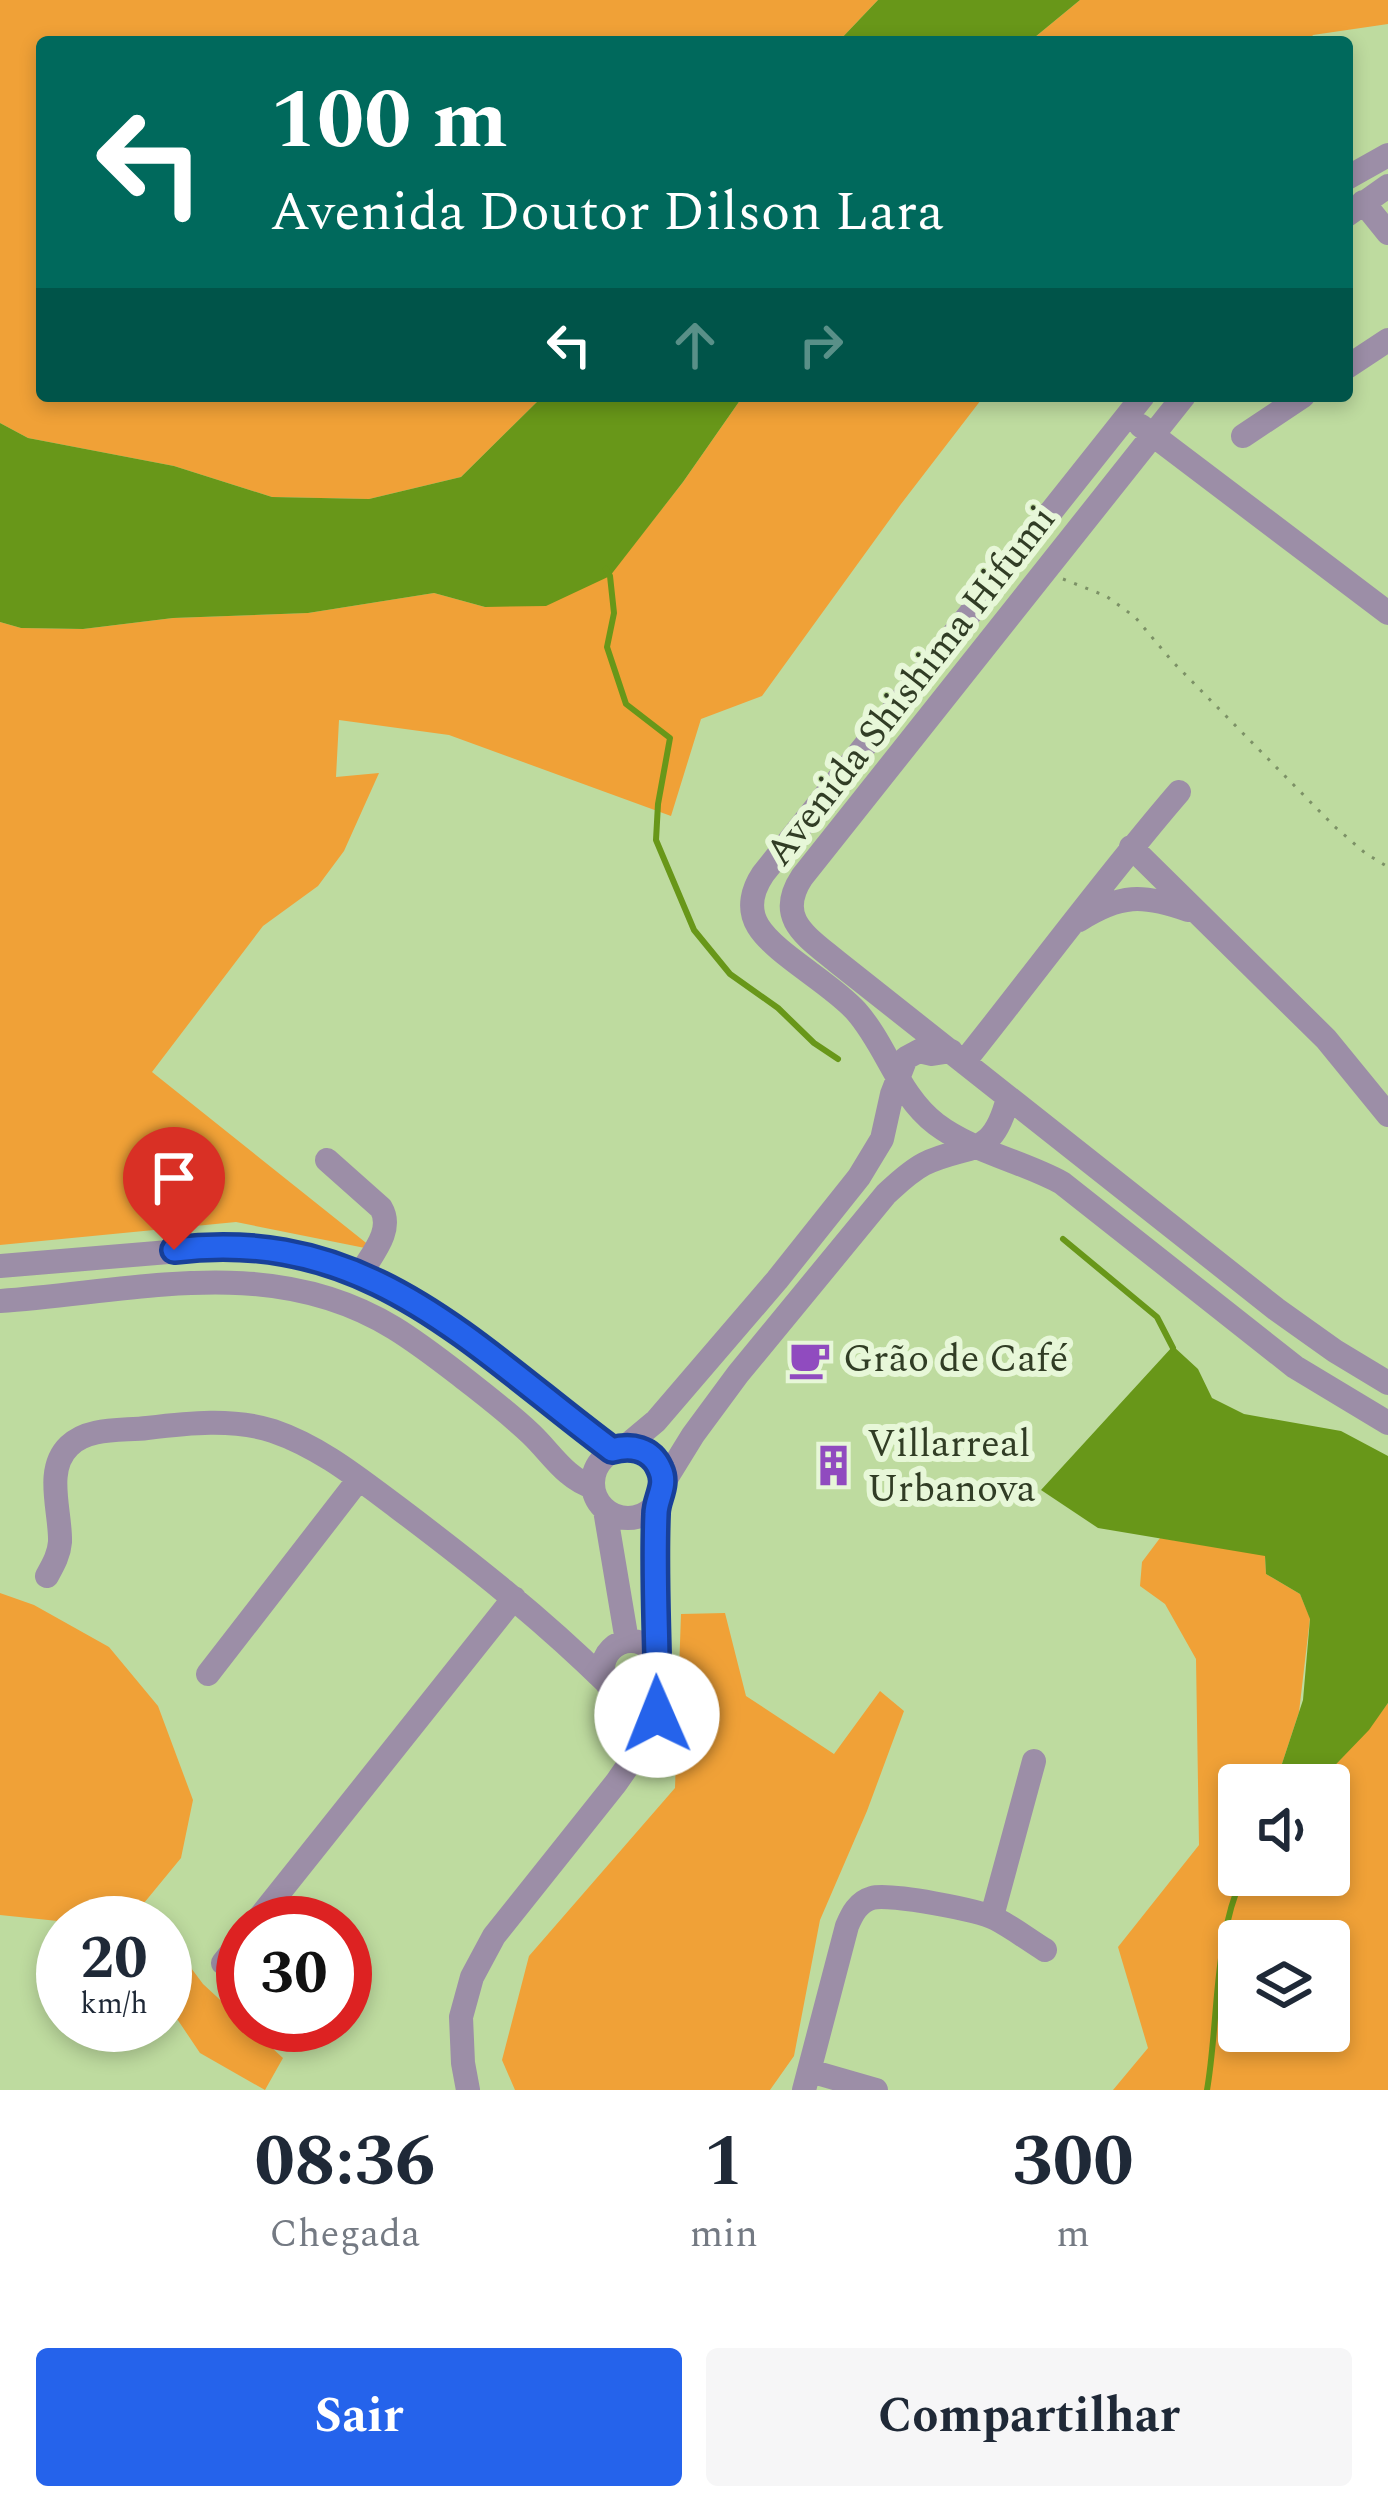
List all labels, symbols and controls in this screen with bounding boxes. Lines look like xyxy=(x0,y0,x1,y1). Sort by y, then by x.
text: 100 m xyxy=(270,57,508,185)
icon: left xyxy=(72,84,228,240)
text: Avenida Doutor Dilson Lara xyxy=(270,172,944,254)
icon: left xyxy=(536,312,602,378)
icon: ahead xyxy=(662,312,728,378)
icon: right xyxy=(788,312,854,378)
street label: Avenida Shishima Hifumi xyxy=(751,493,1071,879)
pin xyxy=(123,1127,225,1250)
icon: arrive xyxy=(141,1145,207,1211)
place label: Grão de Café xyxy=(843,1330,1068,1389)
cafe icon: Grão de Café xyxy=(786,1336,832,1382)
place label: Villarreal Urbanova xyxy=(867,1415,1036,1519)
building icon: Villarreal Urbanova xyxy=(810,1443,856,1489)
position arrow xyxy=(594,1652,720,1778)
map controls xyxy=(1218,1764,1350,2052)
button: sound xyxy=(1218,1764,1350,1896)
speed limit sign: 30 xyxy=(216,1896,372,2052)
text: 20 xyxy=(80,1913,148,2005)
button: layers xyxy=(1218,1920,1350,2052)
text: km/h xyxy=(80,1981,148,2027)
text: 08:36 xyxy=(254,2108,435,2217)
text: 1 xyxy=(704,2108,744,2217)
text: 300 xyxy=(1012,2108,1134,2217)
text: Chegada xyxy=(269,2205,420,2264)
text: min xyxy=(690,2205,758,2264)
text: m xyxy=(1056,2205,1090,2264)
button: Sair xyxy=(36,2348,682,2486)
button: Compartilhar xyxy=(706,2348,1352,2486)

